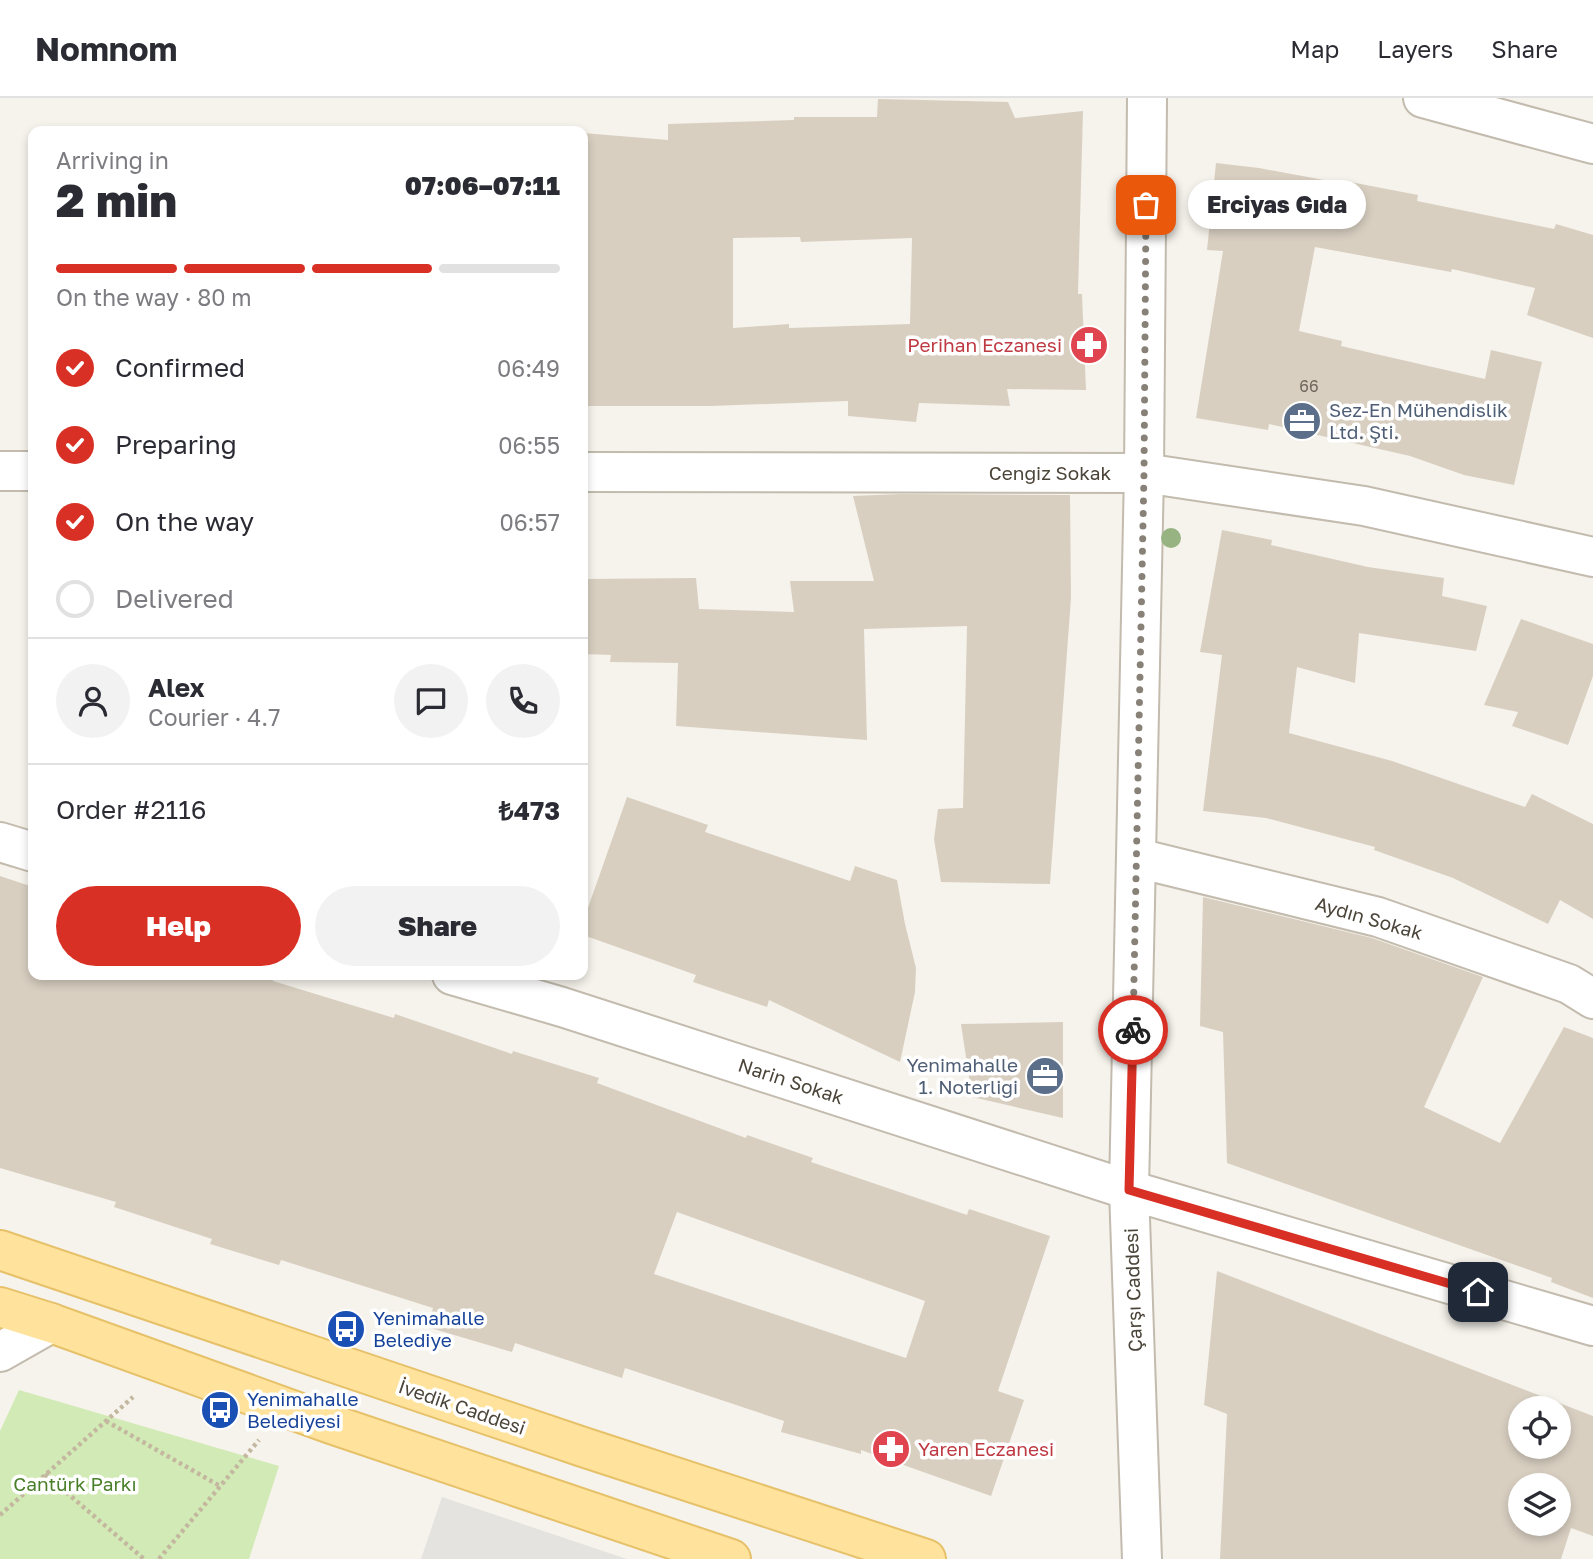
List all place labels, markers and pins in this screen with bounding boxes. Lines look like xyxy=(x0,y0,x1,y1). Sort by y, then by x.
pin xyxy=(1116,175,1176,235)
callout: Erciyas Gıda xyxy=(1188,180,1366,230)
pharmacy icon: Perihan Eczanesi xyxy=(1068,324,1110,366)
place label: Perihan Eczanesi xyxy=(907,333,1062,356)
place label: Sez-En Mühendislik Ltd. Şti. xyxy=(1329,398,1508,443)
office icon: Sez-En Mühendislik Ltd. Şti. xyxy=(1281,400,1323,442)
place label: Yenimahalle 1. Noterliği xyxy=(907,1053,1018,1098)
office icon: Yenimahalle 1. Noterliği xyxy=(1024,1055,1066,1097)
pin xyxy=(1448,1262,1508,1322)
place label: Yenimahalle Belediye xyxy=(373,1306,484,1351)
bus stop icon: Yenimahalle Belediye xyxy=(325,1308,367,1350)
place label: Yenimahalle Belediyesi xyxy=(247,1387,358,1432)
bus stop icon: Yenimahalle Belediyesi xyxy=(199,1389,241,1431)
pharmacy icon: Yaren Eczanesi xyxy=(870,1428,912,1470)
place label: Yaren Eczanesi xyxy=(918,1437,1054,1460)

